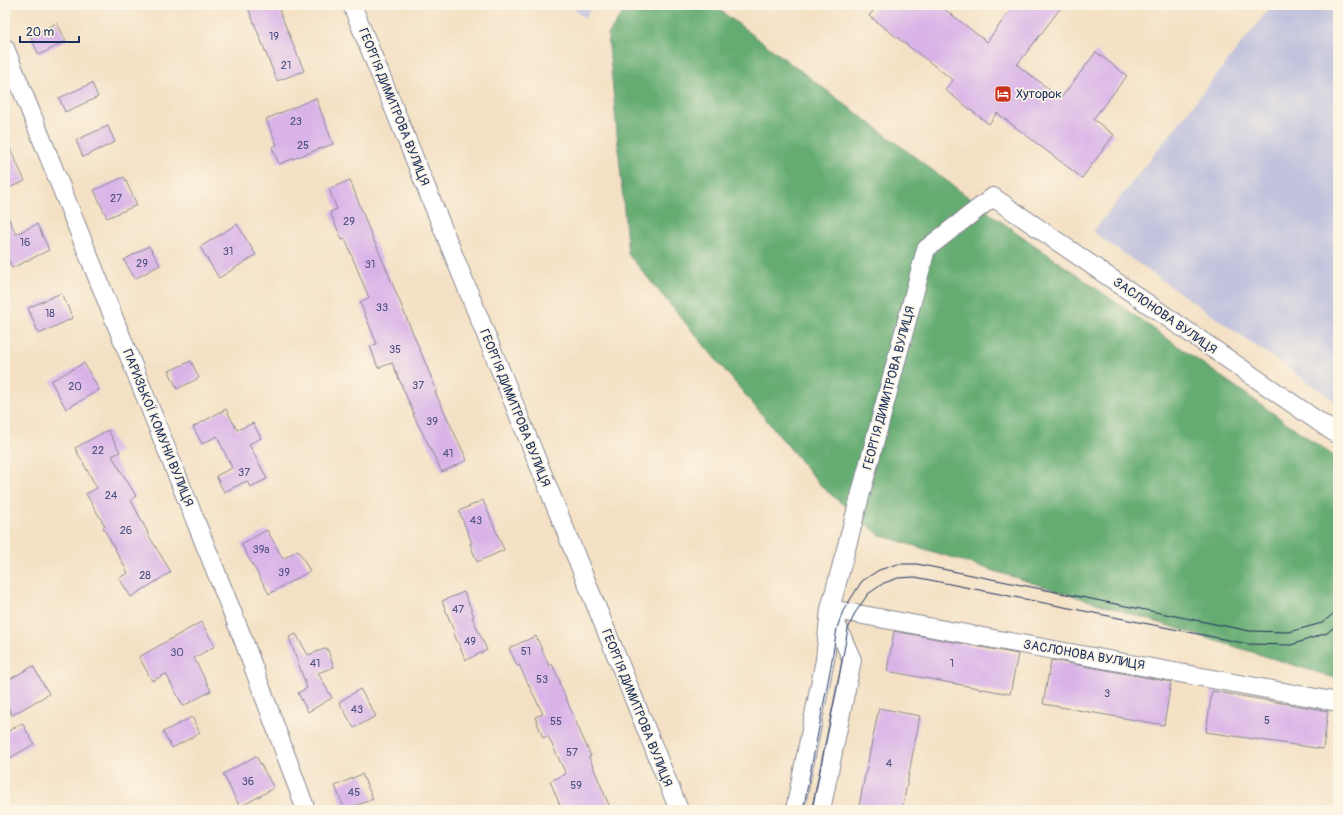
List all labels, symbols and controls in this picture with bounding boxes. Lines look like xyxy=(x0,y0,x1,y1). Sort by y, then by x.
scale bar xyxy=(20,18,79,44)
text: 20 m xyxy=(26,25,55,40)
street label: ГЕОРГІЯ ДИМИТРОВА ВУЛИЦЯ xyxy=(355,26,433,188)
house number: 19 xyxy=(269,30,279,43)
house number: 21 xyxy=(281,59,291,72)
hotel icon: Хуторок xyxy=(993,84,1013,104)
place label: Хуторок xyxy=(1016,86,1062,102)
house number: 23 xyxy=(290,115,302,128)
house number: 25 xyxy=(297,139,309,152)
house number: 27 xyxy=(110,192,122,205)
house number: 29 xyxy=(343,215,355,228)
house number: 16 xyxy=(20,236,30,249)
house number: 31 xyxy=(223,245,233,258)
house number: 29 xyxy=(136,257,148,270)
house number: 31 xyxy=(365,258,375,271)
street label: ЗАСЛОНОВА ВУЛИЦЯ xyxy=(1110,274,1220,358)
house number: 33 xyxy=(376,301,388,314)
street label: ГЕОРГІЯ ДИМИТРОВА ВУЛИЦЯ xyxy=(859,304,919,472)
house number: 18 xyxy=(45,307,55,320)
street label: ГЕОРГІЯ ДИМИТРОВА ВУЛИЦЯ xyxy=(476,327,554,489)
house number: 35 xyxy=(389,343,401,356)
street label: ПАРИЗЬКОЇ КОМУНИ ВУЛИЦЯ xyxy=(119,347,197,509)
house number: 37 xyxy=(412,379,424,392)
house number: 20 xyxy=(68,380,82,393)
house number: 39 xyxy=(426,415,438,428)
house number: 22 xyxy=(92,444,104,457)
house number: 41 xyxy=(443,447,453,460)
house number: 37 xyxy=(238,466,250,479)
house number: 24 xyxy=(105,489,118,502)
house number: 43 xyxy=(470,514,482,527)
house number: 26 xyxy=(120,524,132,537)
house number: 39а xyxy=(253,543,269,556)
house number: 39 xyxy=(278,566,290,579)
house number: 28 xyxy=(139,569,151,582)
house number: 47 xyxy=(452,603,464,616)
street label: ГЕОРГІЯ ДИМИТРОВА ВУЛИЦЯ xyxy=(598,627,676,789)
house number: 49 xyxy=(464,635,476,648)
street label: ЗАСЛОНОВА ВУЛИЦЯ xyxy=(1022,636,1146,674)
house number: 51 xyxy=(521,645,531,658)
house number: 30 xyxy=(170,646,184,659)
house number: 41 xyxy=(310,657,320,670)
house number: 1 xyxy=(950,657,954,670)
house number: 53 xyxy=(536,673,548,686)
house number: 3 xyxy=(1104,687,1110,700)
house number: 43 xyxy=(351,703,363,716)
house number: 5 xyxy=(1264,714,1270,727)
house number: 55 xyxy=(550,715,562,728)
house number: 57 xyxy=(566,746,578,759)
house number: 4 xyxy=(886,757,893,770)
house number: 36 xyxy=(242,775,254,788)
house number: 59 xyxy=(570,779,582,792)
house number: 45 xyxy=(348,786,360,799)

